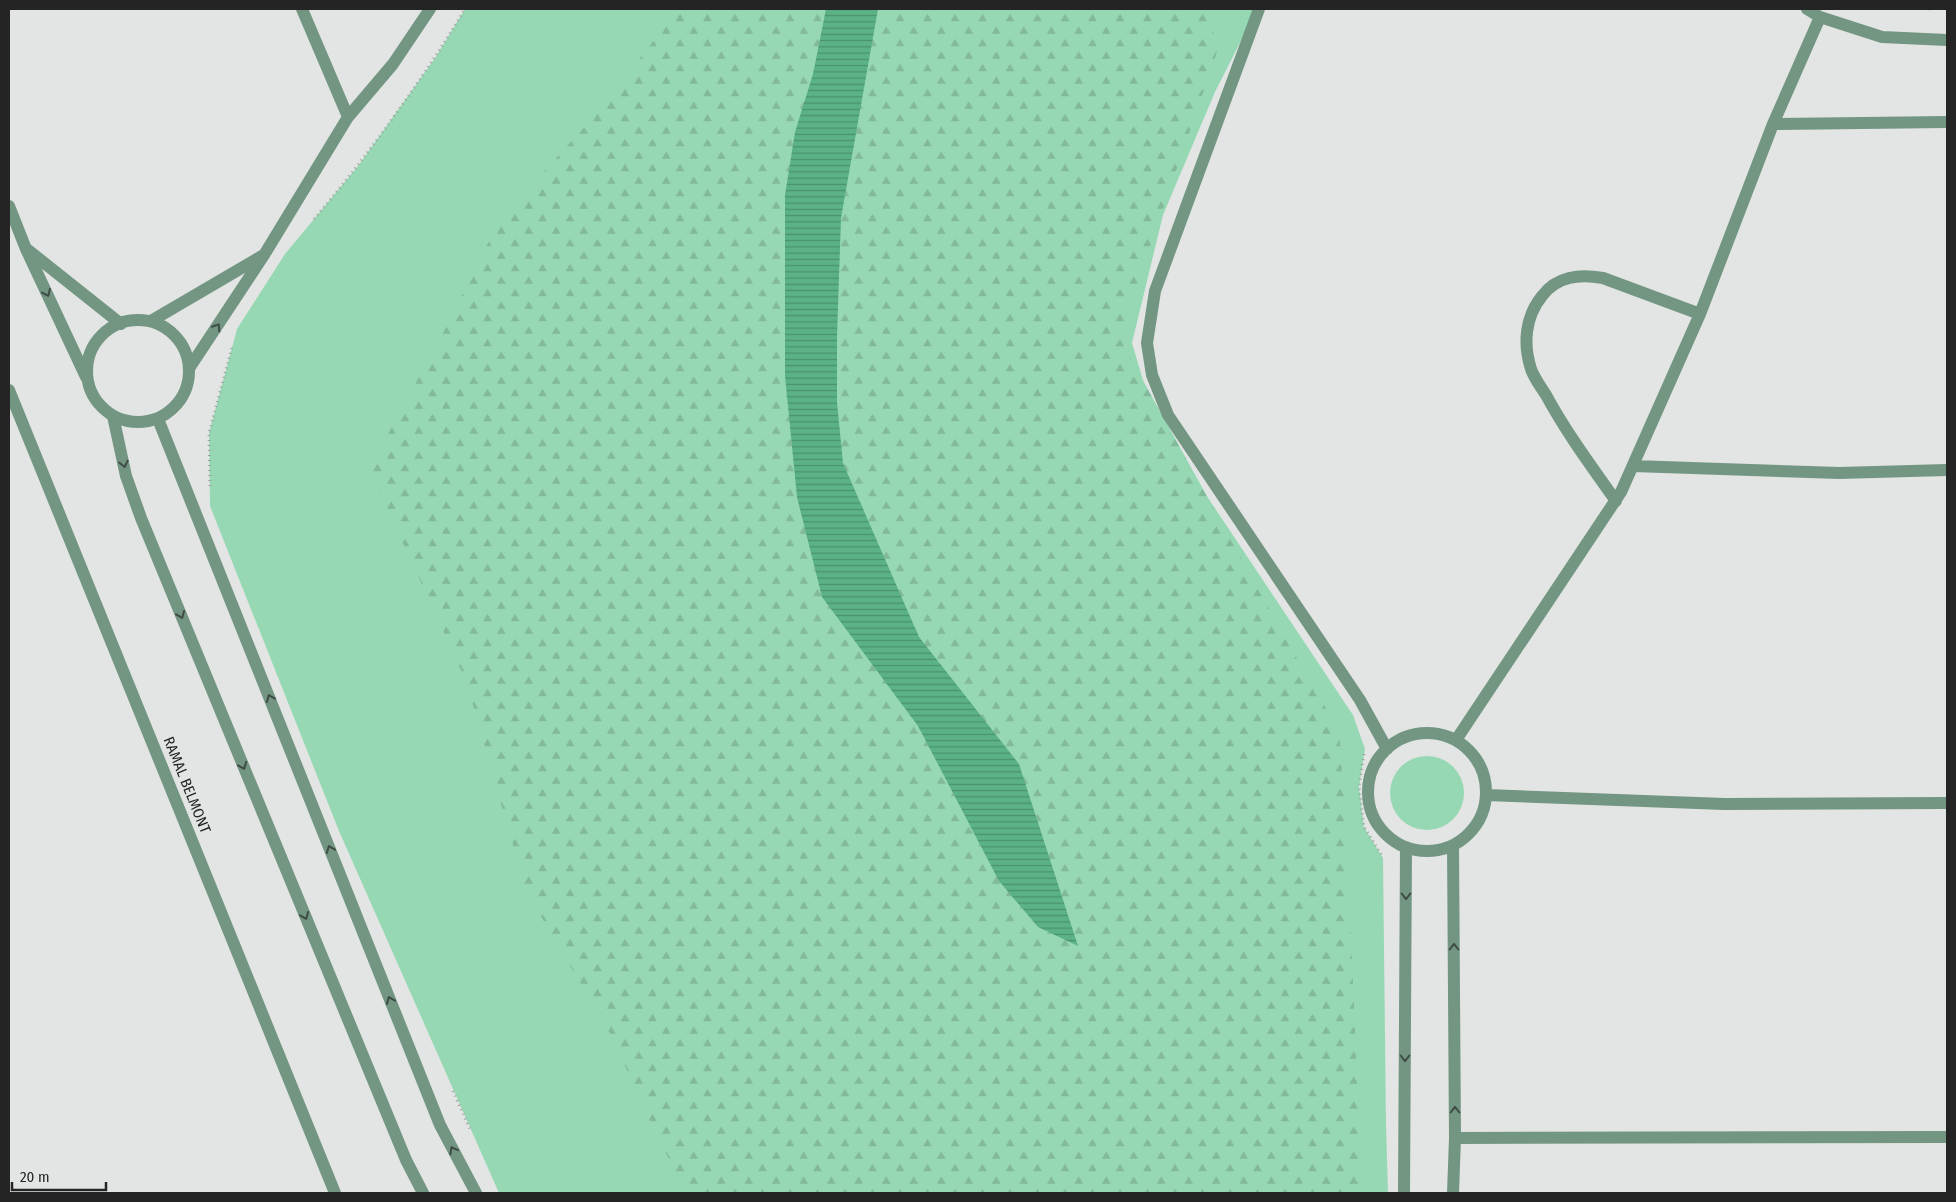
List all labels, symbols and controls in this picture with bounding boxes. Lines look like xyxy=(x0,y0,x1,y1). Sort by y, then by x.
one-way arrow xyxy=(40,288,51,297)
one-way arrow xyxy=(210,323,220,332)
one-way arrow xyxy=(118,459,128,468)
one-way arrow xyxy=(175,610,186,619)
one-way arrow xyxy=(266,695,276,703)
street label: RAMAL BELMONT xyxy=(159,734,215,836)
one-way arrow xyxy=(238,761,248,769)
one-way arrow xyxy=(326,846,336,854)
one-way arrow xyxy=(1401,892,1411,900)
one-way arrow xyxy=(299,911,310,920)
one-way arrow xyxy=(1449,943,1459,950)
one-way arrow xyxy=(386,996,396,1005)
one-way arrow xyxy=(1400,1055,1410,1063)
one-way arrow xyxy=(1450,1105,1460,1113)
one-way arrow xyxy=(449,1146,459,1155)
scale bar xyxy=(12,1160,106,1192)
text: 20 m xyxy=(20,1168,50,1186)

